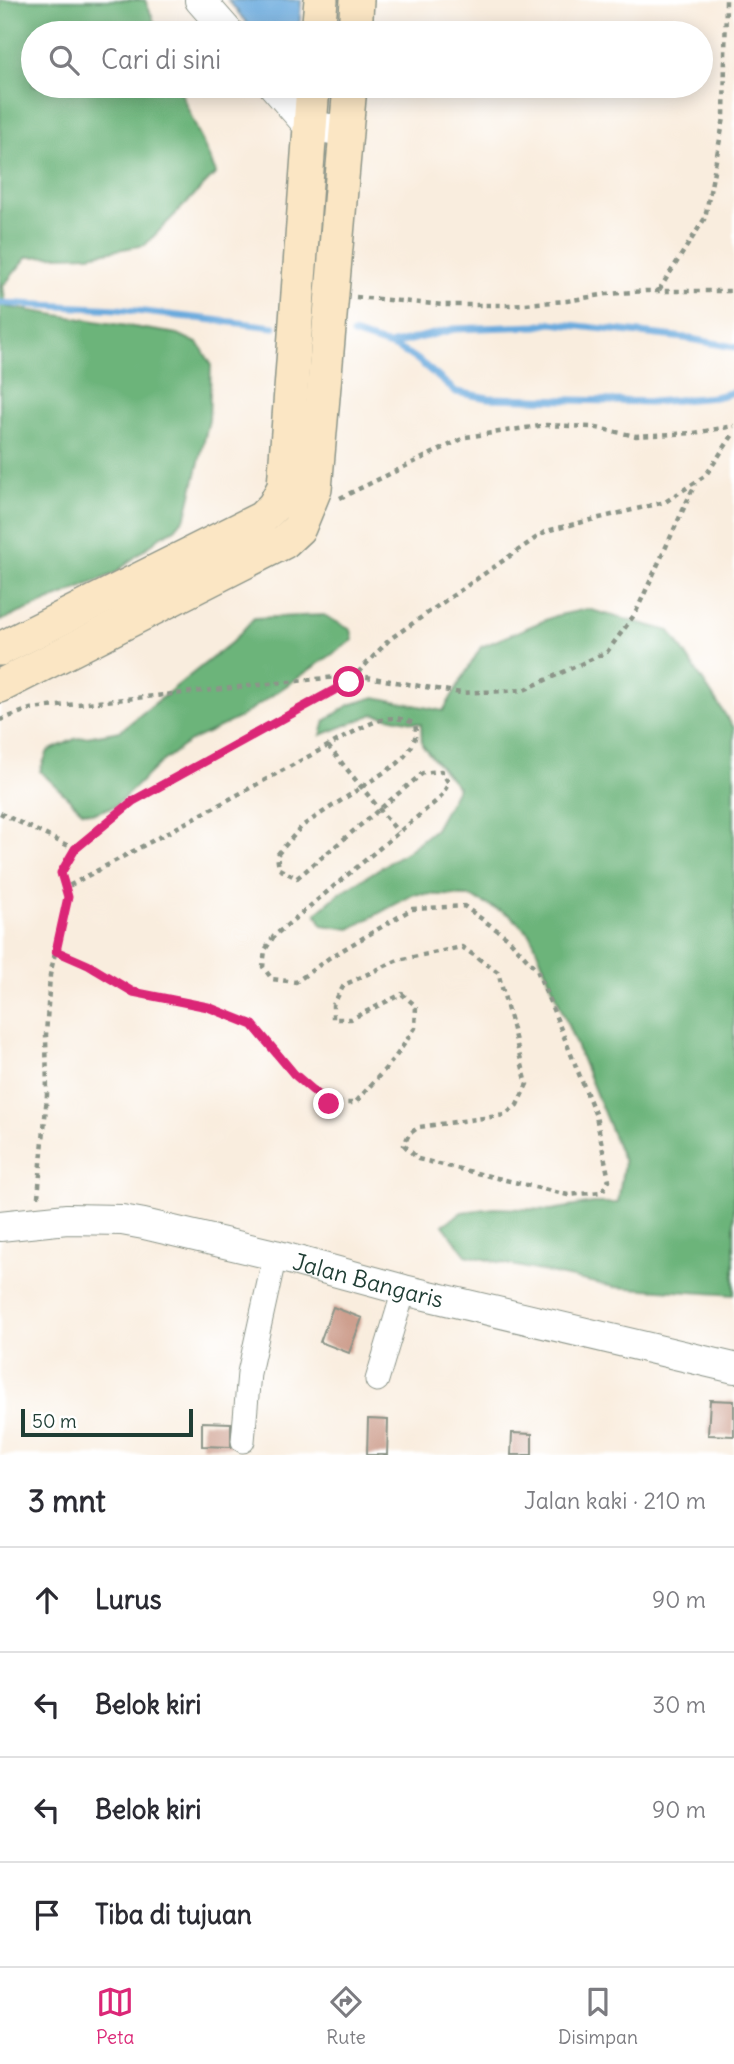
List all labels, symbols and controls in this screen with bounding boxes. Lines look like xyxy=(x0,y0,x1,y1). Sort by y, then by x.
search box xyxy=(21,21,713,98)
icon: search xyxy=(45,41,83,79)
text: Cari di sini xyxy=(101,43,221,76)
route start xyxy=(333,666,364,697)
route end xyxy=(313,1088,344,1119)
street label: Jalan Bangaris xyxy=(290,1246,446,1313)
scale bar xyxy=(21,1406,192,1438)
text: 50 m xyxy=(32,1409,77,1433)
text: 3 mnt xyxy=(28,1482,106,1520)
text: Jalan kaki · 210 m xyxy=(524,1486,706,1515)
icon: ahead xyxy=(28,1581,66,1619)
text: Lurus xyxy=(95,1583,162,1616)
text: 90 m xyxy=(652,1585,706,1614)
icon: left xyxy=(28,1686,66,1724)
text: Belok kiri xyxy=(95,1688,201,1721)
text: 30 m xyxy=(652,1690,706,1719)
icon: left xyxy=(28,1791,66,1829)
text: Belok kiri xyxy=(95,1793,201,1826)
text: 90 m xyxy=(652,1795,706,1824)
icon: arrive xyxy=(28,1896,66,1934)
text: Tiba di tujuan xyxy=(95,1898,252,1931)
tab: Peta xyxy=(96,1983,134,2049)
tab: Rute xyxy=(326,1983,366,2049)
tab: Disimpan xyxy=(558,1983,638,2049)

